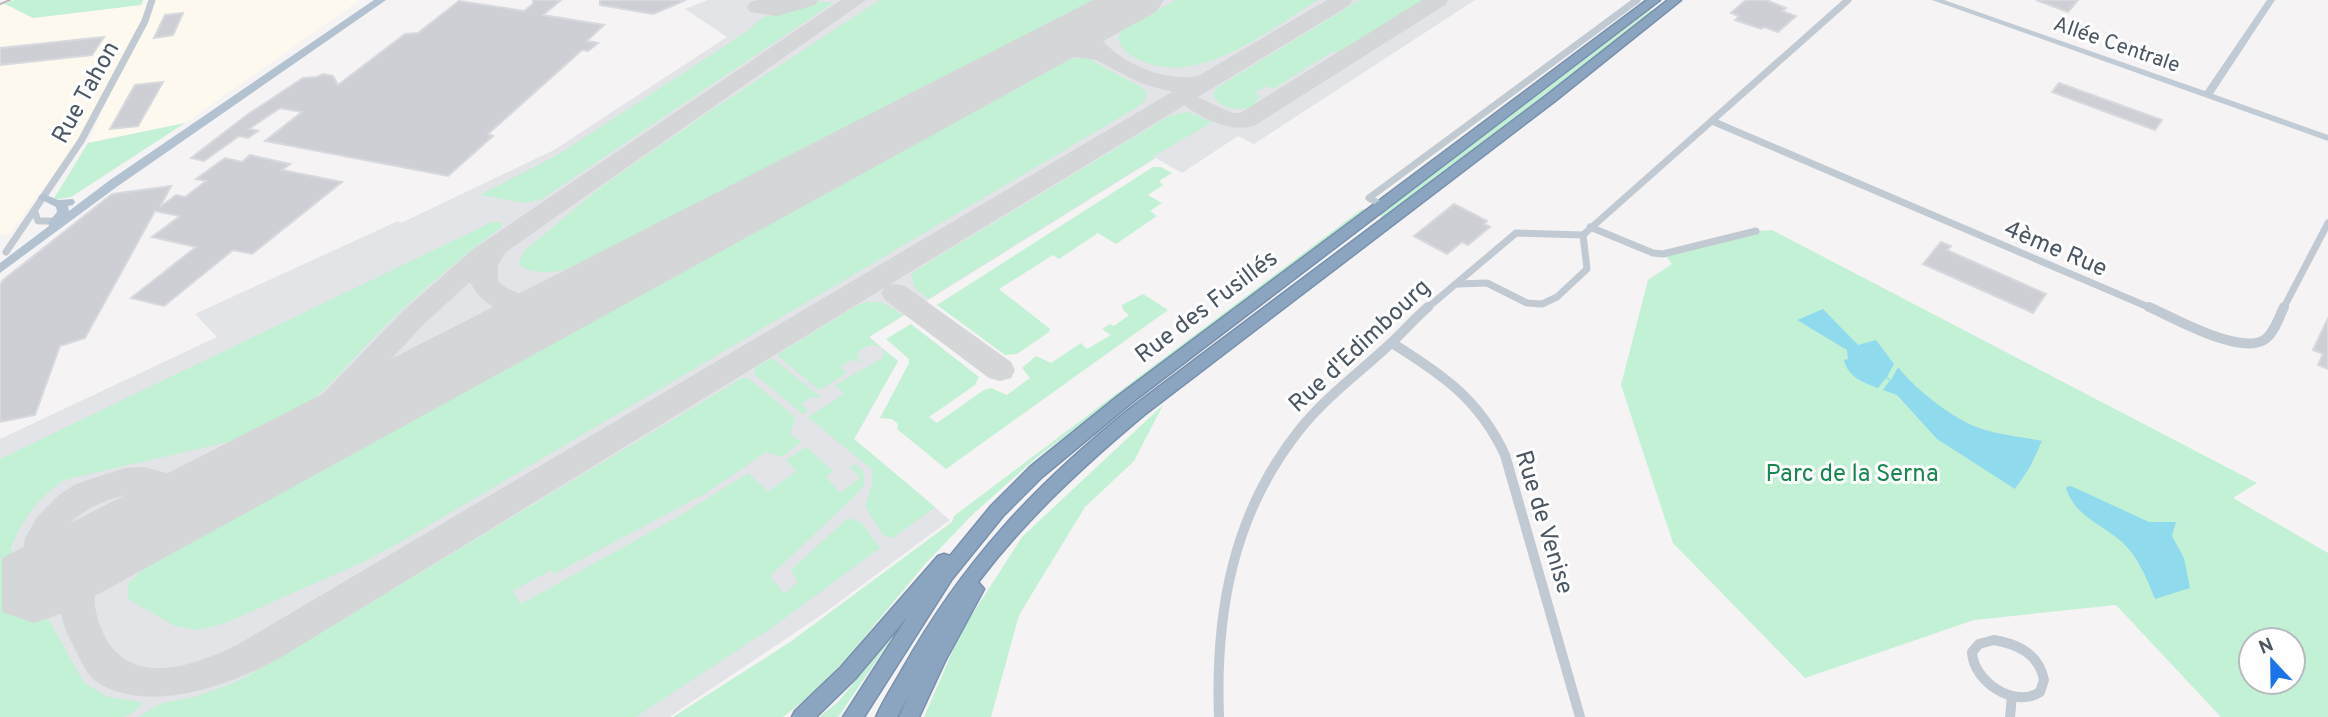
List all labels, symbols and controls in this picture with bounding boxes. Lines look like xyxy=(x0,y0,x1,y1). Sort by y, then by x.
street label: Allée Centrale xyxy=(2050,11,2183,80)
street label: Rue Tahon xyxy=(46,37,127,149)
street label: 4ème Rue xyxy=(1999,215,2111,285)
street label: Rue des Fusillés xyxy=(1130,244,1284,371)
street label: Rue d'Edimbourg xyxy=(1283,273,1437,420)
street label: Rue de Venise xyxy=(1507,447,1579,598)
park label: Parc de la Serna xyxy=(1765,460,1939,490)
north arrow xyxy=(2237,626,2307,696)
text: N xyxy=(2256,633,2277,661)

